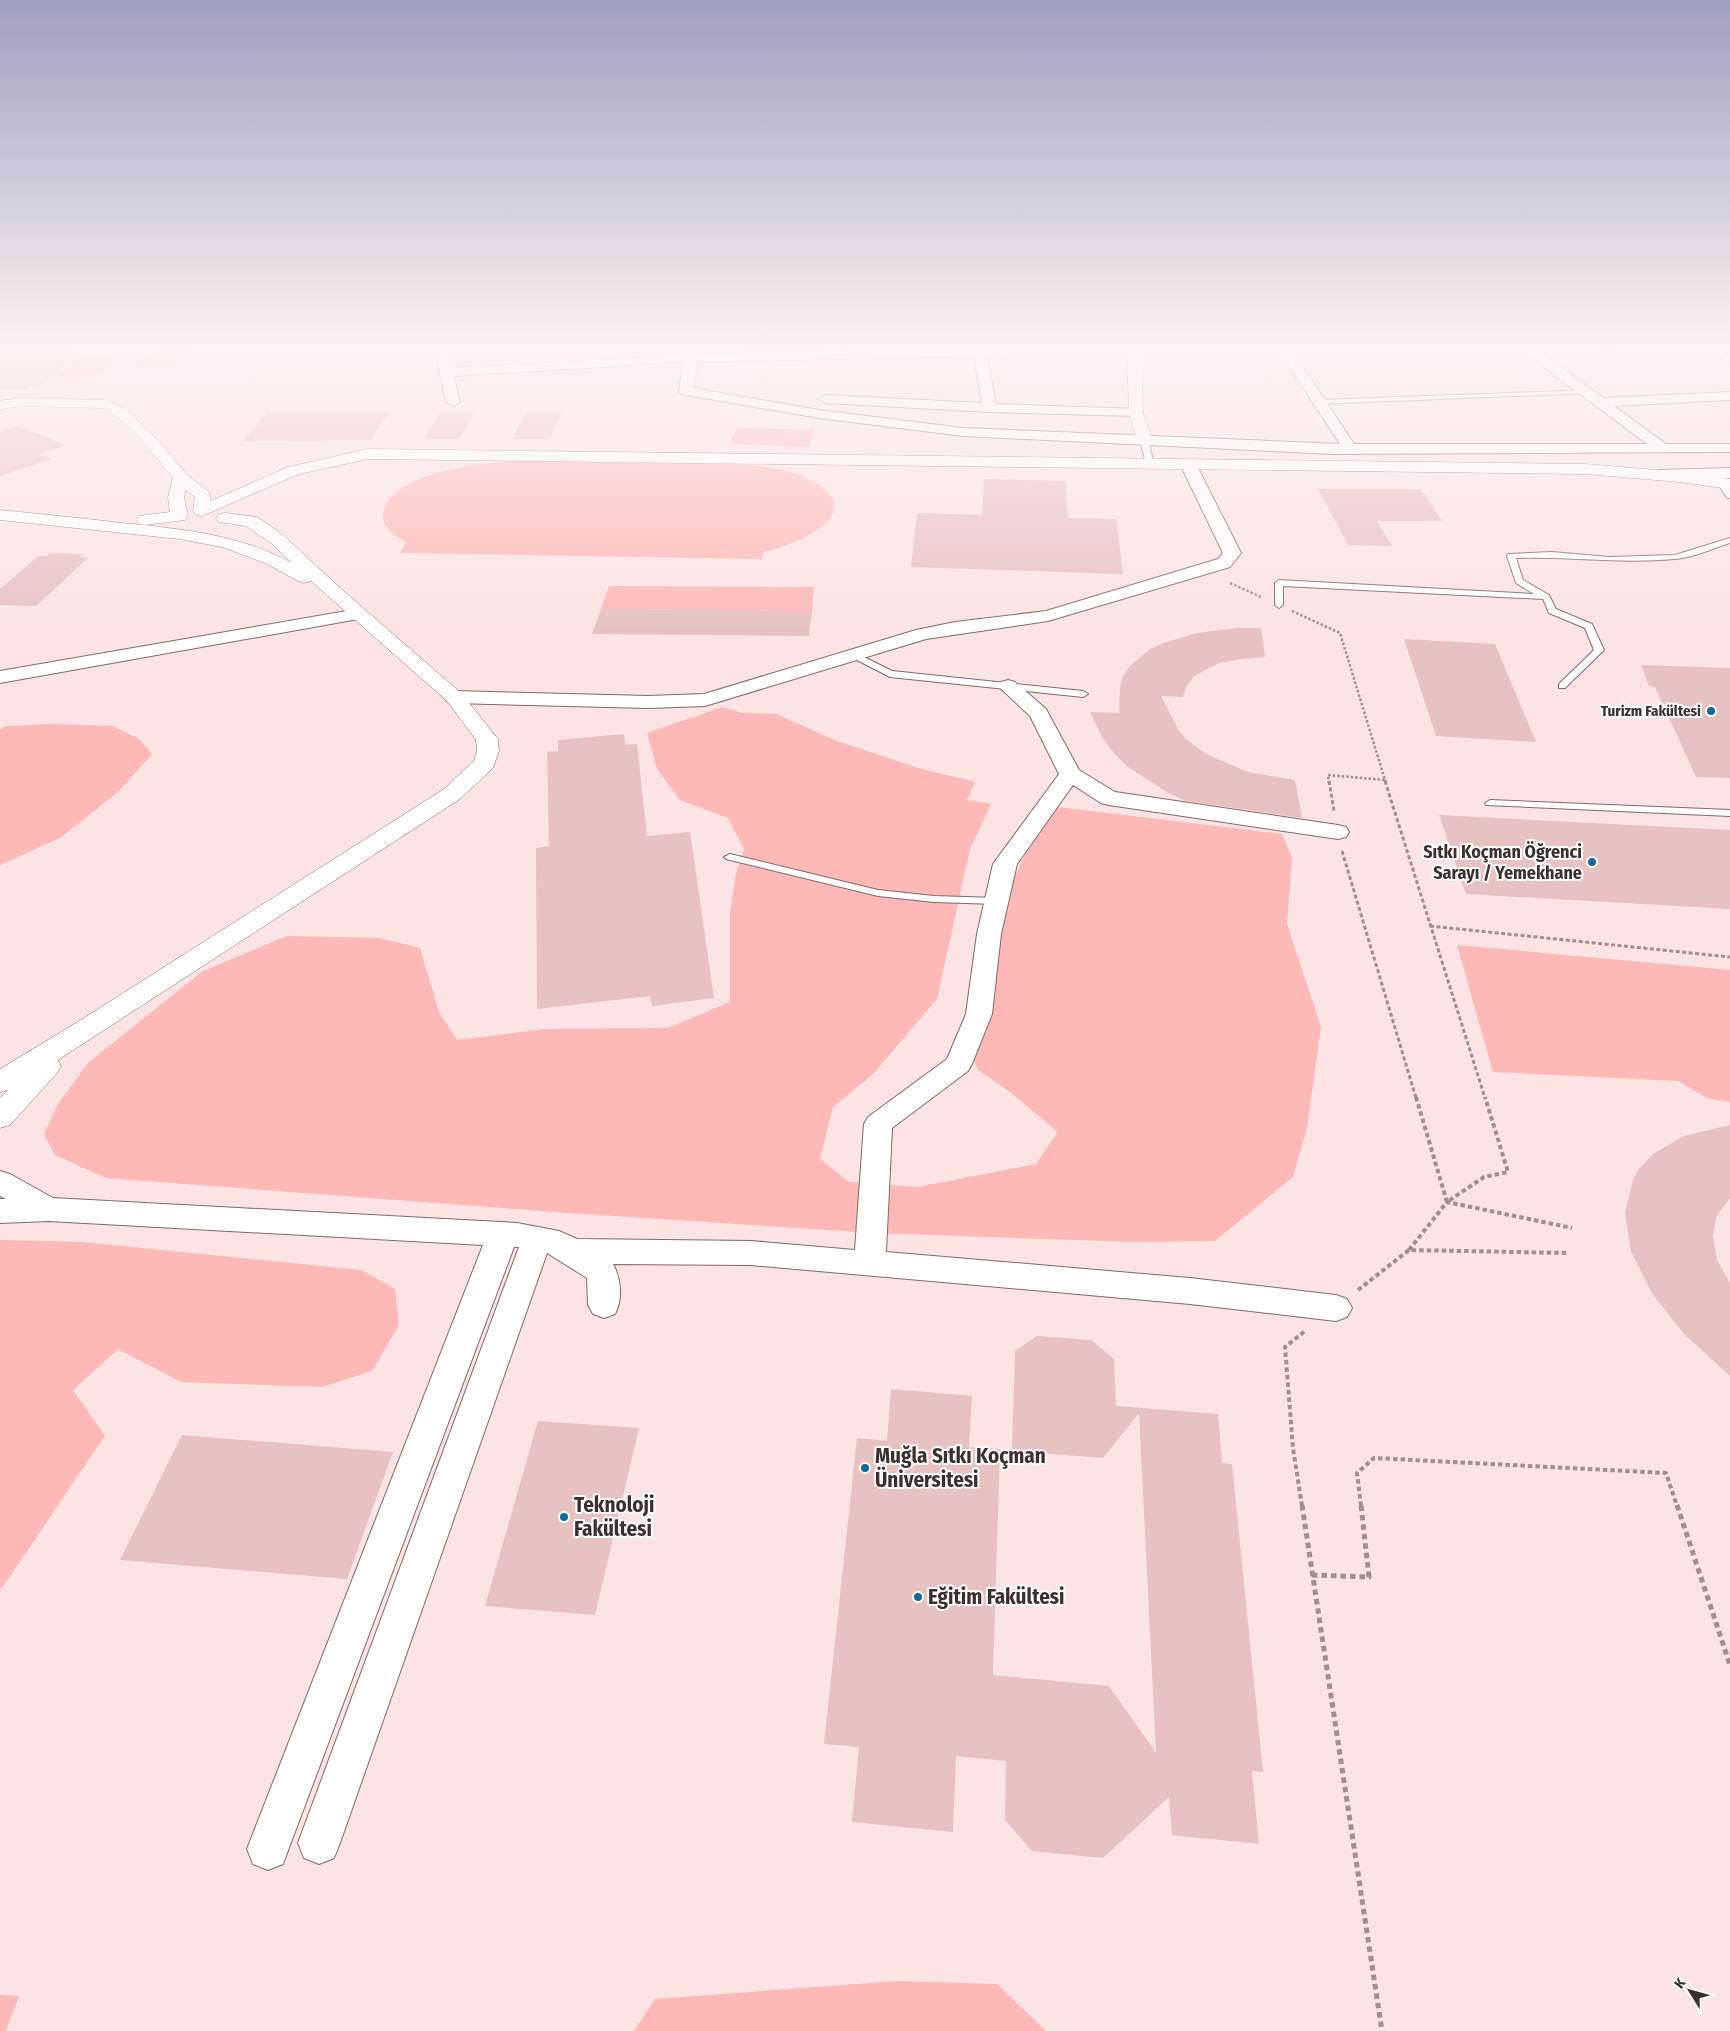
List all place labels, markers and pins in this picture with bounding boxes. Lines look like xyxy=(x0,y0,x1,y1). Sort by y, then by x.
place label: Turizm Fakültesi xyxy=(1601,702,1701,720)
marker: Turizm Fakültesi xyxy=(1705,705,1717,717)
place label: Sıtkı Koçman Öğrenci Sarayı / Yemekhane xyxy=(1423,841,1582,884)
marker: Sıtkı Koçman Öğrenci Sarayı / Yemekhane xyxy=(1586,856,1598,868)
place label: Muğla Sıtkı Koçman Üniversitesi xyxy=(875,1443,1046,1493)
marker: Muğla Sıtkı Koçman Üniversitesi xyxy=(859,1462,871,1474)
place label: Teknoloji Fakültesi xyxy=(574,1492,654,1542)
marker: Teknoloji Fakültesi xyxy=(558,1511,570,1523)
place label: Eğitim Fakültesi xyxy=(928,1584,1065,1610)
marker: Eğitim Fakültesi xyxy=(912,1591,924,1603)

